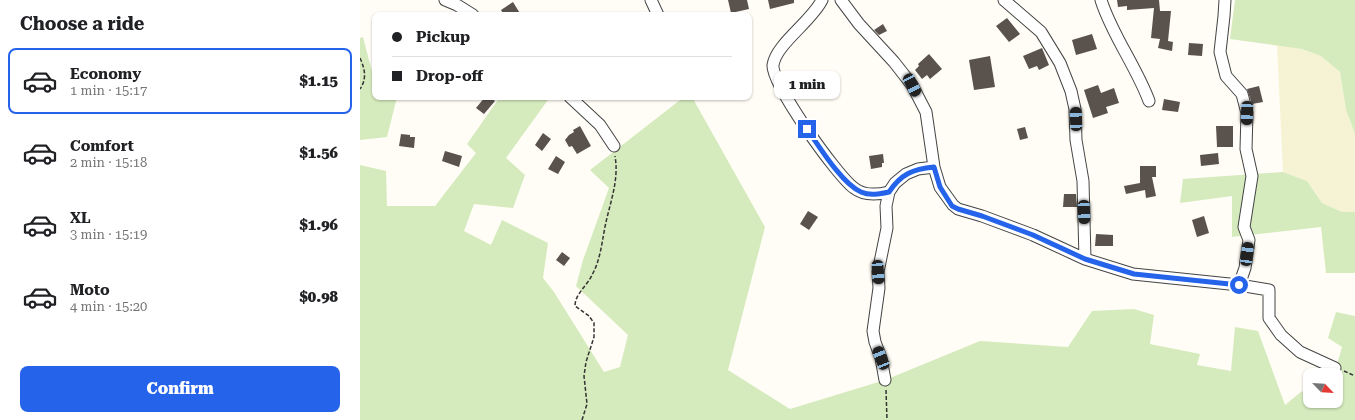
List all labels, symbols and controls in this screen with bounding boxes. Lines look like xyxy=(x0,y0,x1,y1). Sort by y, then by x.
text: Choose a ride xyxy=(20,13,144,34)
text: Pickup xyxy=(416,28,470,46)
icon: car xyxy=(22,63,58,99)
text: Economy xyxy=(70,65,141,83)
text: Drop-off xyxy=(416,67,483,85)
callout: 1 min xyxy=(774,71,840,99)
text: $1.15 xyxy=(299,72,338,90)
car xyxy=(901,72,923,98)
text: 1 min xyxy=(789,77,825,92)
text: 1 min · 15:17 xyxy=(70,83,147,98)
car xyxy=(1241,101,1253,125)
car xyxy=(1070,107,1082,131)
route end xyxy=(798,120,816,138)
icon: car xyxy=(22,135,58,171)
text: Comfort xyxy=(70,137,134,155)
text: $1.56 xyxy=(299,144,338,162)
text: 2 min · 15:18 xyxy=(70,155,147,170)
car xyxy=(1078,200,1090,224)
icon: car xyxy=(22,207,58,243)
text: XL xyxy=(70,209,91,227)
text: $1.96 xyxy=(299,216,338,234)
text: 3 min · 15:19 xyxy=(70,227,147,242)
car xyxy=(1240,241,1254,267)
car xyxy=(871,260,885,284)
route start xyxy=(1230,276,1248,294)
icon: car xyxy=(22,279,58,315)
text: Moto xyxy=(70,281,110,299)
text: $0.98 xyxy=(299,288,338,306)
text: 4 min · 15:20 xyxy=(70,299,147,314)
car xyxy=(871,345,891,371)
button: Confirm xyxy=(20,366,340,412)
north arrow xyxy=(1303,368,1343,408)
map controls xyxy=(1303,368,1343,408)

